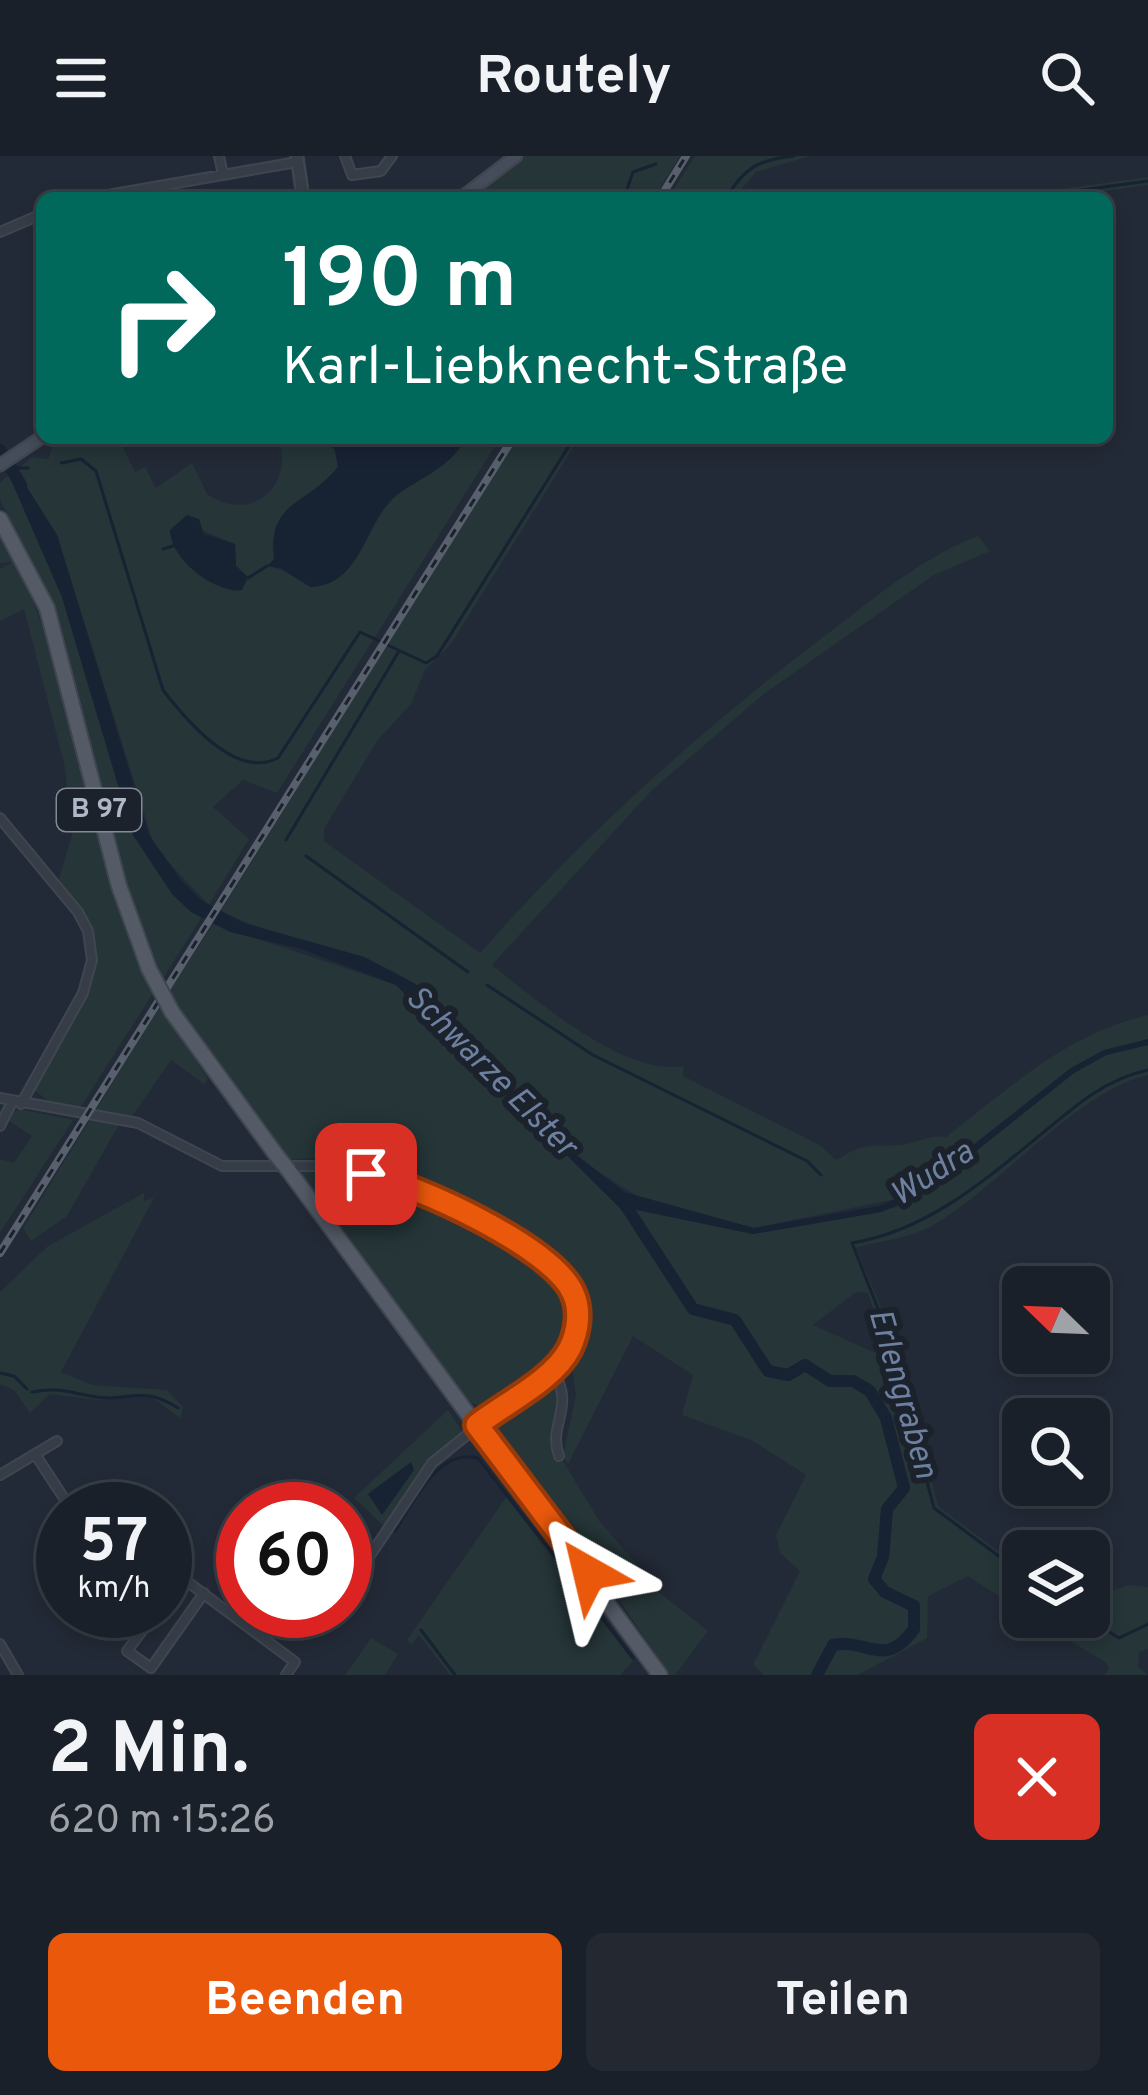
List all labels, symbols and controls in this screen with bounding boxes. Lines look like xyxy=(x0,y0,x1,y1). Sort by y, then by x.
text: Routely xyxy=(476,44,672,113)
icon: menu xyxy=(48,45,114,111)
icon: search xyxy=(1034,45,1100,111)
text: 190 m xyxy=(282,231,517,337)
icon: right xyxy=(84,240,240,396)
text: Karl-Liebknecht-Straße xyxy=(282,335,848,404)
road number: B 97 xyxy=(57,789,141,831)
water label: Schwarze Elster xyxy=(395,978,587,1170)
pin xyxy=(315,1123,417,1225)
water label: Wudra xyxy=(883,1133,983,1217)
icon: arrive xyxy=(333,1141,399,1207)
north arrow xyxy=(1002,1266,1110,1374)
map controls xyxy=(1002,1266,1110,1638)
water label: Erlengraben xyxy=(857,1304,945,1484)
button: search xyxy=(1002,1398,1110,1506)
speed limit sign: 60 xyxy=(216,1482,372,1638)
text: 57 xyxy=(80,1507,148,1583)
position arrow xyxy=(526,1510,652,1636)
button: layers xyxy=(1002,1530,1110,1638)
text: km/h xyxy=(78,1571,150,1608)
text: 2 Min. xyxy=(48,1707,249,1799)
button: close xyxy=(974,1714,1100,1840)
text: 620 m · 15:26 xyxy=(48,1798,275,1847)
button: Beenden xyxy=(48,1933,562,2071)
button: Teilen xyxy=(586,1933,1100,2071)

